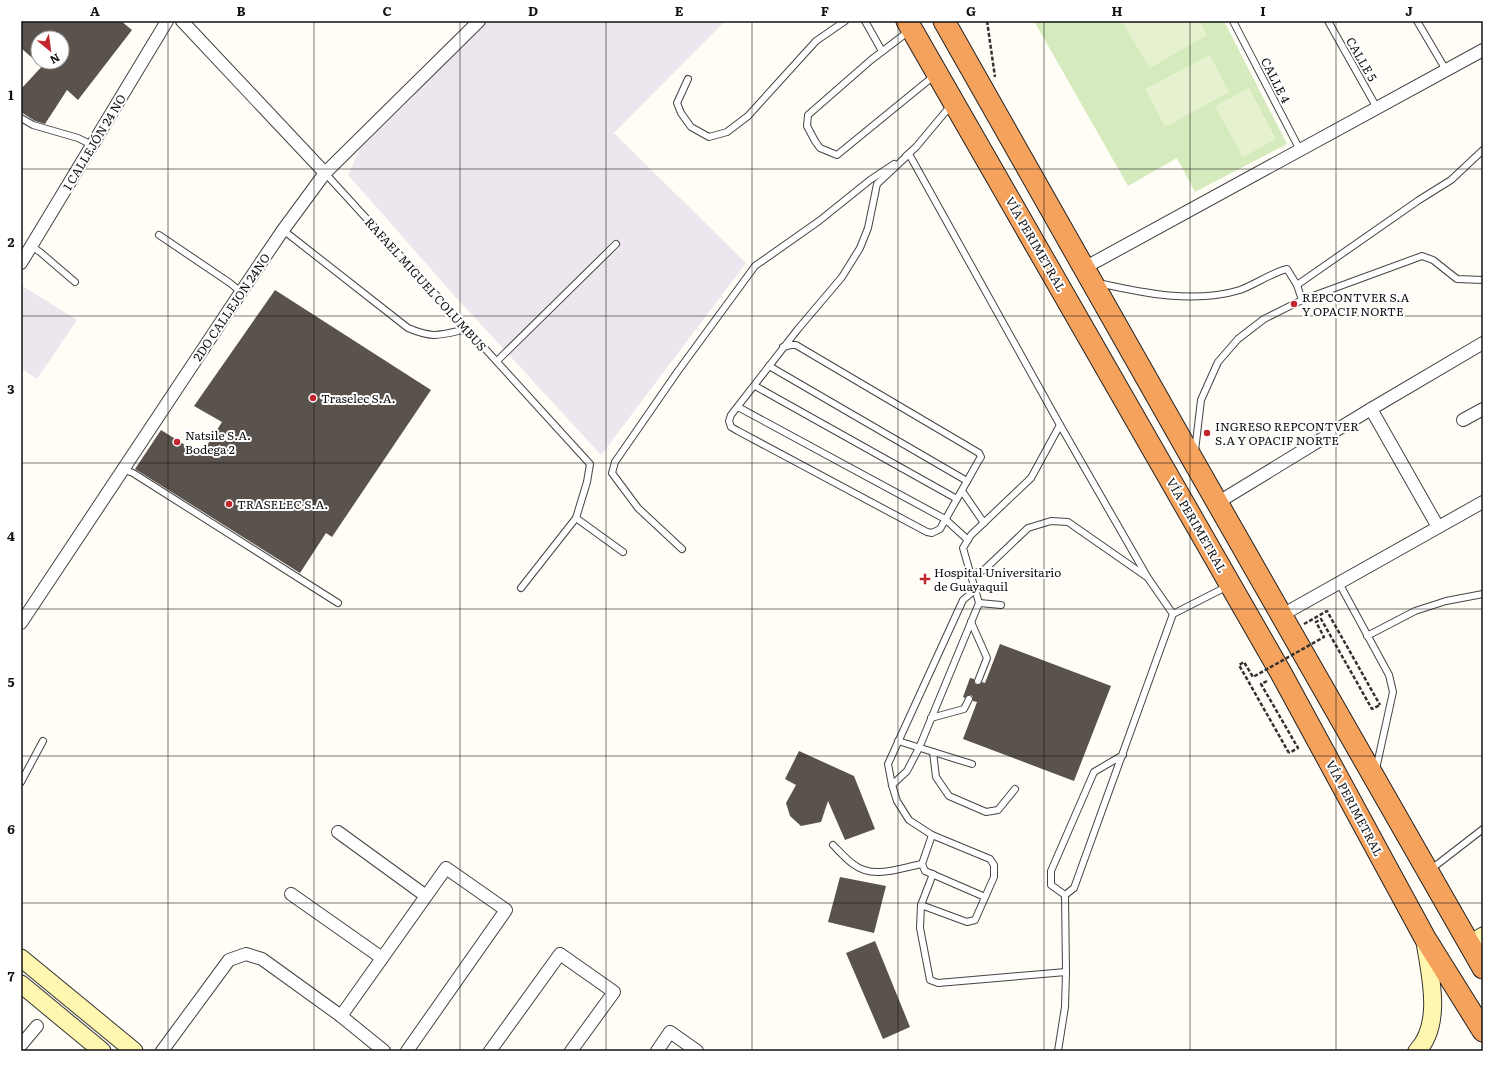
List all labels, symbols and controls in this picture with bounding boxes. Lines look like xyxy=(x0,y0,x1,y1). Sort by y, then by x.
text: A xyxy=(90,1,100,20)
text: B xyxy=(237,1,246,20)
text: C xyxy=(382,1,392,20)
text: D xyxy=(528,1,538,20)
text: E xyxy=(675,1,684,20)
text: F xyxy=(821,1,829,20)
text: G xyxy=(966,1,976,20)
text: H xyxy=(1112,1,1123,20)
text: I xyxy=(1260,1,1266,20)
text: J xyxy=(1405,1,1413,20)
north arrow xyxy=(30,30,70,70)
street label: CALLE 5 xyxy=(1342,34,1382,84)
text: N xyxy=(47,50,63,69)
street label: CALLE 4 xyxy=(1257,54,1295,106)
text: 1 xyxy=(8,85,14,104)
street label: 1 CALLEJÓN 24 NO xyxy=(58,90,130,194)
street label: VÍA PERIMETRAL xyxy=(1001,193,1071,295)
street label: RAFAEL MIGUEL COLUMBUS xyxy=(361,213,491,355)
text: 2 xyxy=(8,232,15,251)
street label: 2DO CALLEJON 24NO xyxy=(188,249,274,365)
place label: REPCONTVER S.A Y OPACIF NORTE xyxy=(1302,288,1410,320)
marker: REPCONTVER S.A Y OPACIF NORTE xyxy=(1289,299,1299,309)
text: 3 xyxy=(7,379,15,398)
place label: Traselec S.A. xyxy=(321,389,396,407)
marker: Traselec S.A. xyxy=(308,393,318,403)
place label: INGRESO REPCONTVER S.A Y OPACIF NORTE xyxy=(1215,417,1359,449)
place label: Natsile S.A. Bodega 2 xyxy=(185,426,251,458)
marker: INGRESO REPCONTVER S.A Y OPACIF NORTE xyxy=(1202,428,1212,438)
marker: Natsile S.A. Bodega 2 xyxy=(172,437,182,447)
street label: VÍA PERIMETRAL xyxy=(1162,474,1232,576)
place label: TRASELEC S.A. xyxy=(237,495,328,513)
marker: TRASELEC S.A. xyxy=(224,499,234,509)
text: 4 xyxy=(7,526,15,545)
place label: Hospital Universitario de Guayaquil xyxy=(934,563,1061,595)
marker: Hospital Universitario de Guayaquil xyxy=(919,573,931,585)
text: 5 xyxy=(7,672,15,691)
street label: VÍA PERIMETRAL xyxy=(1322,757,1388,859)
text: 6 xyxy=(7,819,15,838)
text: 7 xyxy=(7,966,15,985)

